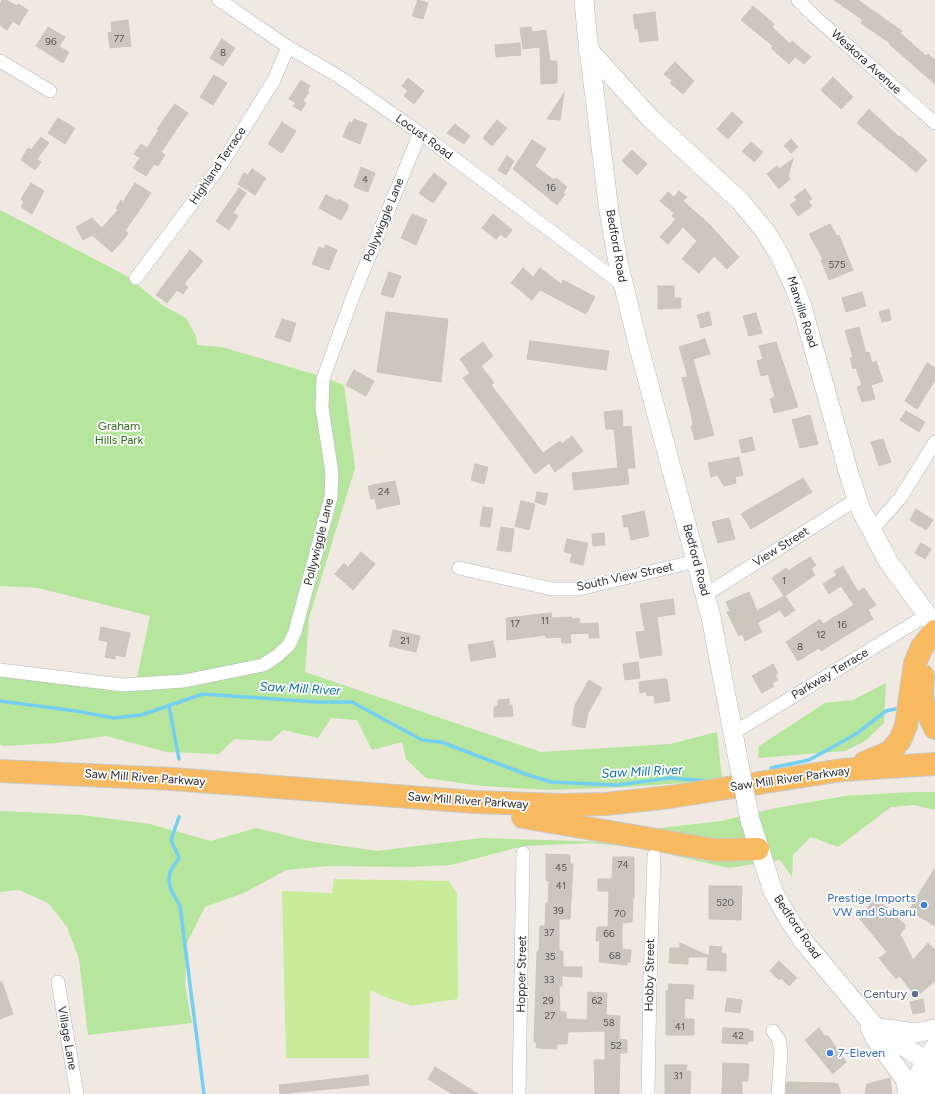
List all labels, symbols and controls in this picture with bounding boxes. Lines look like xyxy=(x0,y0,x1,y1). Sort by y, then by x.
street label: Weskora Avenue xyxy=(828,27,904,97)
house number: 77 xyxy=(114,33,124,45)
house number: 96 xyxy=(45,36,57,48)
house number: 8 xyxy=(220,47,226,59)
street label: Locust Road xyxy=(393,111,455,163)
street label: Highland Terrace xyxy=(187,124,249,208)
house number: 4 xyxy=(362,174,368,186)
street label: Pollywiggle Lane xyxy=(361,176,407,264)
house number: 16 xyxy=(546,182,556,194)
street label: Bedford Road xyxy=(602,208,630,284)
house number: 575 xyxy=(829,259,845,271)
street label: Manville Road xyxy=(784,274,820,350)
park label: Graham Hills Park xyxy=(95,419,143,447)
house number: 24 xyxy=(378,486,390,498)
street label: Pollywiggle Lane xyxy=(301,497,337,587)
street label: Bedford Road xyxy=(679,522,713,598)
street label: View Street xyxy=(750,524,812,570)
street label: South View Street xyxy=(575,560,675,594)
house number: 1 xyxy=(782,575,786,587)
house number: 11 xyxy=(541,615,549,627)
house number: 17 xyxy=(510,618,520,630)
house number: 16 xyxy=(837,619,847,631)
house number: 12 xyxy=(816,629,826,641)
house number: 21 xyxy=(400,635,410,647)
house number: 8 xyxy=(797,641,803,653)
street label: Parkway Terrace xyxy=(789,645,871,703)
water label: Saw Mill River xyxy=(259,679,341,699)
water label: Saw Mill River xyxy=(601,762,683,782)
street label: Saw Mill River Parkway xyxy=(729,763,851,795)
street label: Saw Mill River Parkway xyxy=(84,767,206,789)
street label: Saw Mill River Parkway xyxy=(407,790,529,812)
house number: 74 xyxy=(617,859,629,871)
house number: 45 xyxy=(555,862,567,874)
house number: 41 xyxy=(556,880,566,892)
place label: Prestige Imports VW and Subaru xyxy=(827,891,916,919)
street label: Bedford Road xyxy=(770,892,824,962)
house number: 520 xyxy=(716,897,734,909)
marker: Prestige Imports VW and Subaru xyxy=(919,900,929,910)
house number: 39 xyxy=(552,905,564,917)
house number: 70 xyxy=(614,908,626,920)
house number: 37 xyxy=(544,927,554,939)
house number: 66 xyxy=(603,928,615,940)
street label: Hopper Street xyxy=(514,935,530,1013)
street label: Hobby Street xyxy=(642,939,658,1011)
house number: 68 xyxy=(609,950,621,962)
house number: 35 xyxy=(544,951,556,963)
house number: 33 xyxy=(544,974,554,986)
place label: Century xyxy=(864,987,907,1001)
marker: Century xyxy=(910,989,920,999)
house number: 29 xyxy=(542,995,554,1007)
house number: 62 xyxy=(591,995,603,1007)
street label: Village Lane xyxy=(54,1005,80,1071)
house number: 27 xyxy=(545,1010,555,1022)
house number: 58 xyxy=(603,1017,615,1029)
house number: 41 xyxy=(675,1021,685,1033)
house number: 42 xyxy=(732,1030,744,1042)
house number: 52 xyxy=(610,1040,622,1052)
place label: 7-Eleven xyxy=(838,1046,885,1060)
marker: 7-Eleven xyxy=(825,1048,835,1058)
house number: 31 xyxy=(673,1070,683,1082)

